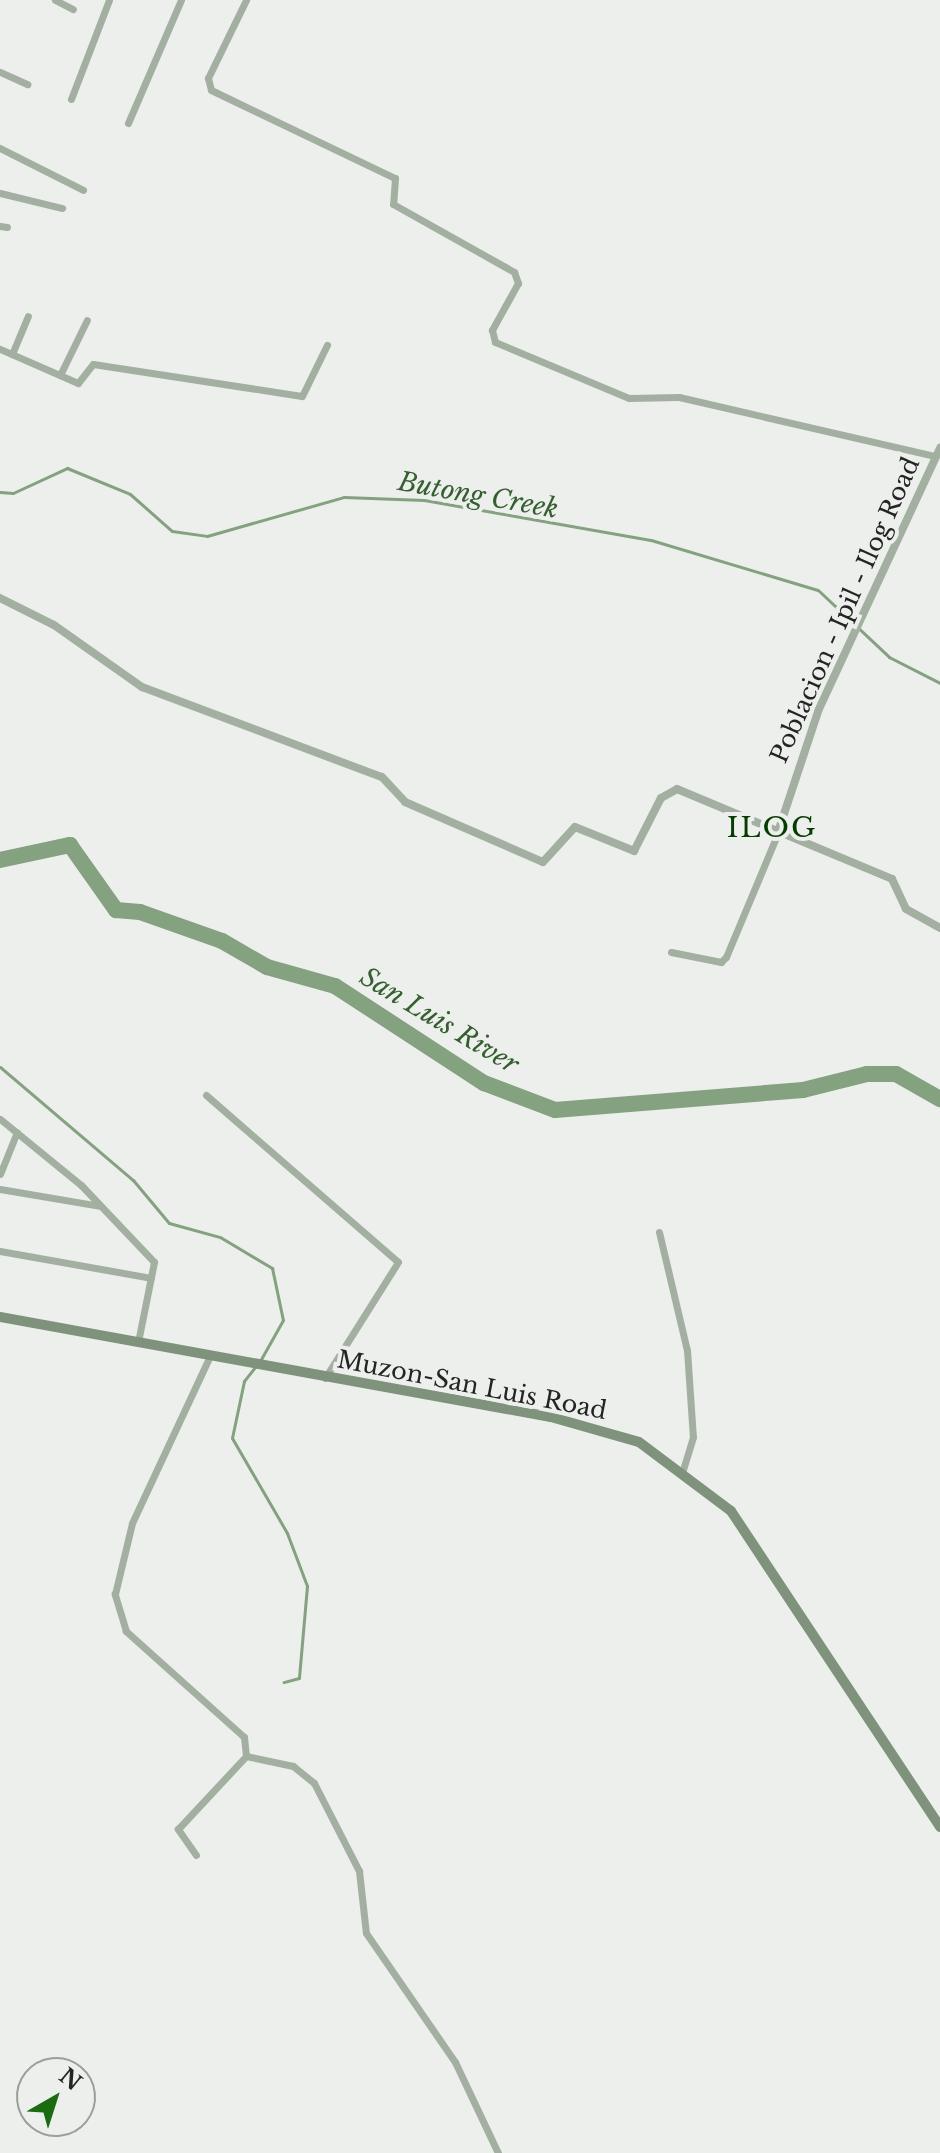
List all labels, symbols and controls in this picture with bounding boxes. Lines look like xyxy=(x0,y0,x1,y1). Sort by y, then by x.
street label: Poblacion - Ipil - Ilog Road xyxy=(764,453,926,767)
water label: Butong Creek xyxy=(395,467,561,525)
district label: ILOG xyxy=(727,811,817,845)
water label: San Luis River xyxy=(354,961,524,1081)
street label: Muzon-San Luis Road xyxy=(335,1345,609,1425)
north arrow xyxy=(16,2057,96,2137)
text: N xyxy=(54,2063,87,2097)

